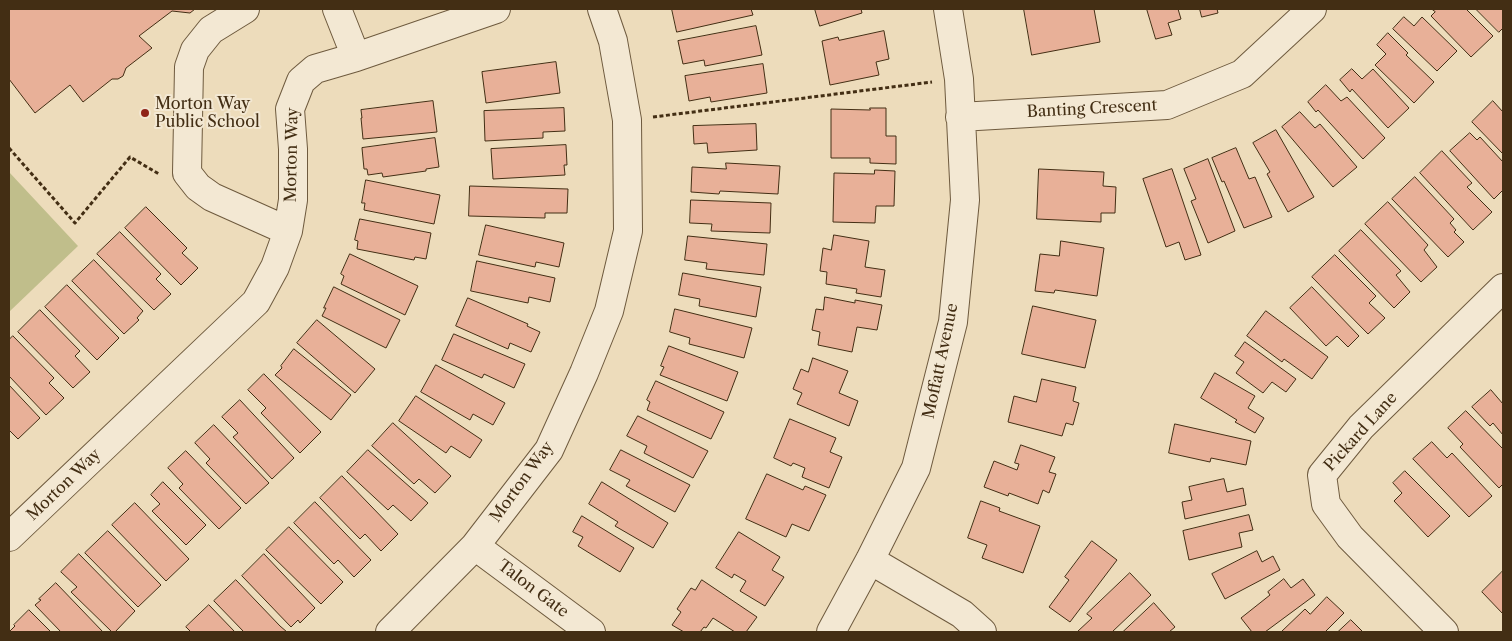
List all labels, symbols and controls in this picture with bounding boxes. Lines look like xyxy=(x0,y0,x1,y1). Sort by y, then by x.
place label: Morton Way Public School xyxy=(155,94,260,132)
street label: Banting Crescent xyxy=(1026,96,1158,122)
marker: Morton Way Public School xyxy=(139,107,151,119)
street label: Morton Way xyxy=(282,107,302,203)
street label: Moffatt Avenue xyxy=(919,302,963,420)
street label: Pickard Lane xyxy=(1321,389,1401,475)
street label: Morton Way xyxy=(486,438,558,526)
street label: Morton Way xyxy=(23,445,105,525)
street label: Talon Gate xyxy=(494,556,572,622)

